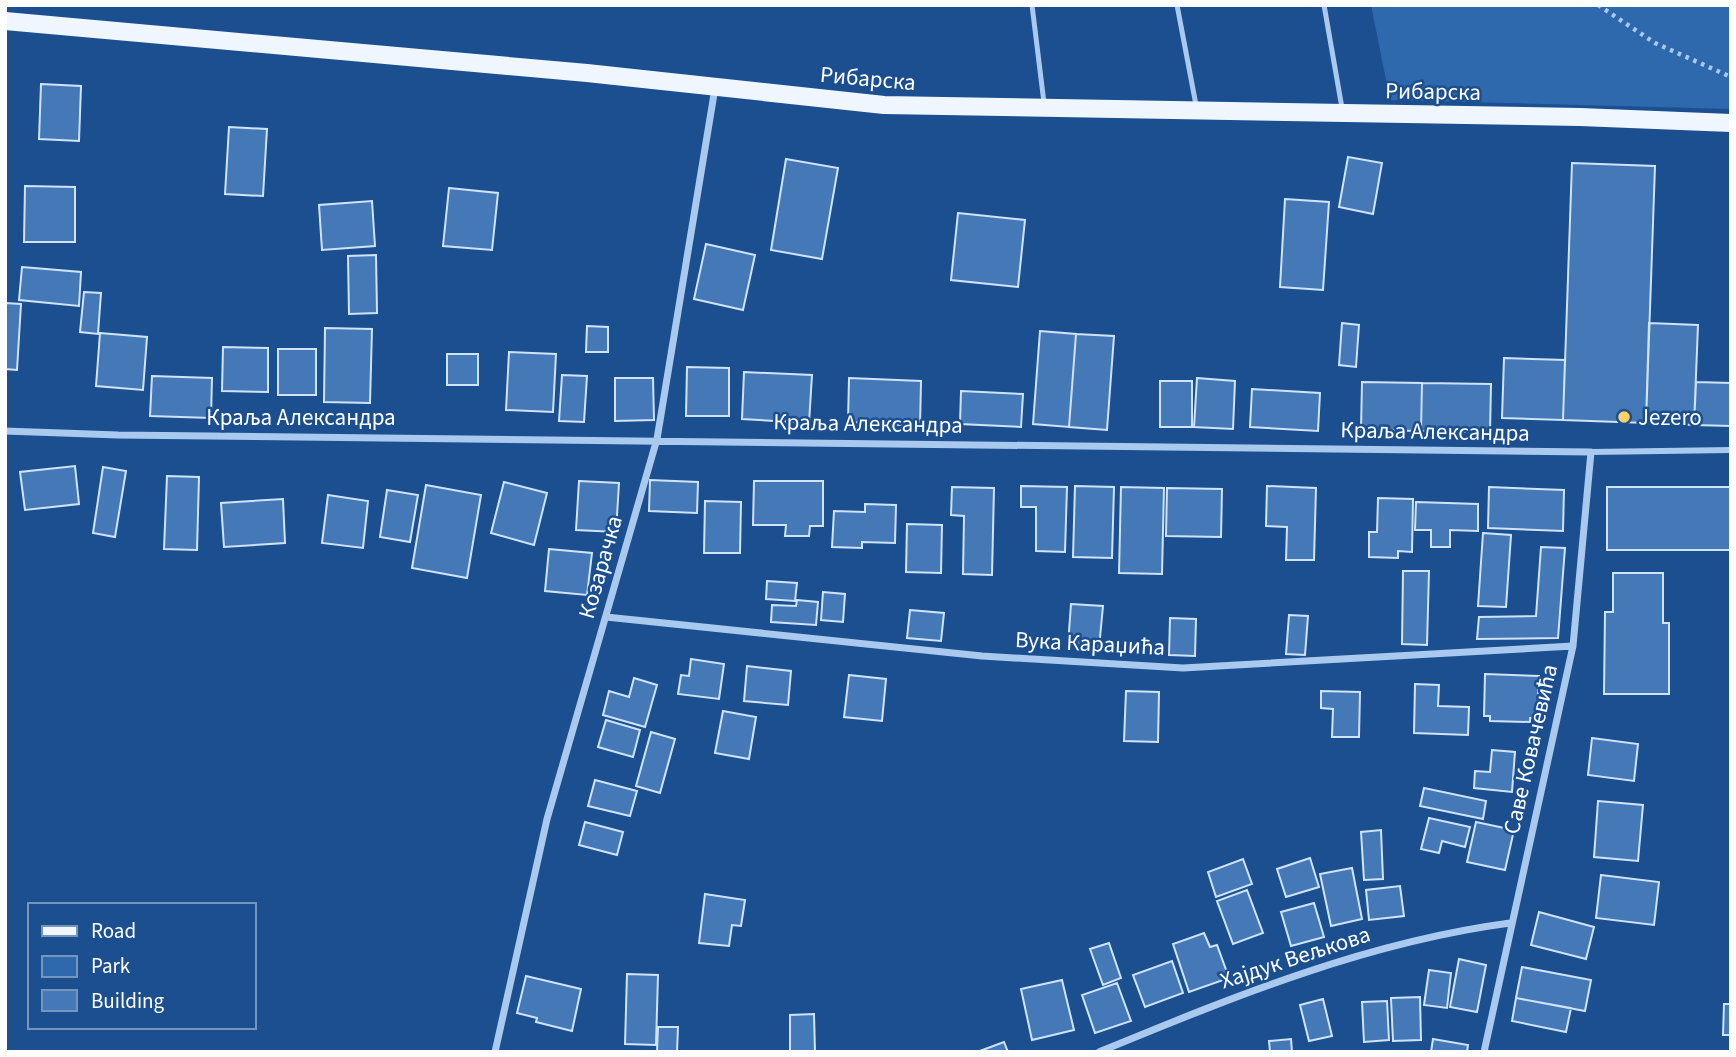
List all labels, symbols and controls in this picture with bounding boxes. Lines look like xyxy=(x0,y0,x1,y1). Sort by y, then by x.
street label: Рибарска xyxy=(819,58,917,99)
street label: Рибарска xyxy=(1385,74,1481,109)
street label: Краља Александра xyxy=(206,401,396,434)
place label: Jezero xyxy=(1638,401,1702,434)
street label: Краља Александра xyxy=(773,405,963,442)
marker: Jezero xyxy=(1616,409,1632,425)
street label: Краља Александра xyxy=(1340,413,1530,450)
street label: Козарачка xyxy=(570,512,631,623)
street label: Вука Караџића xyxy=(1014,623,1166,664)
street label: Саве Ковачевића xyxy=(1495,661,1566,837)
legend xyxy=(28,903,256,1029)
text: Road xyxy=(91,916,136,946)
street label: Хајдук Вељкова xyxy=(1216,918,1375,997)
text: Park xyxy=(91,951,131,981)
text: Building xyxy=(91,986,165,1016)

